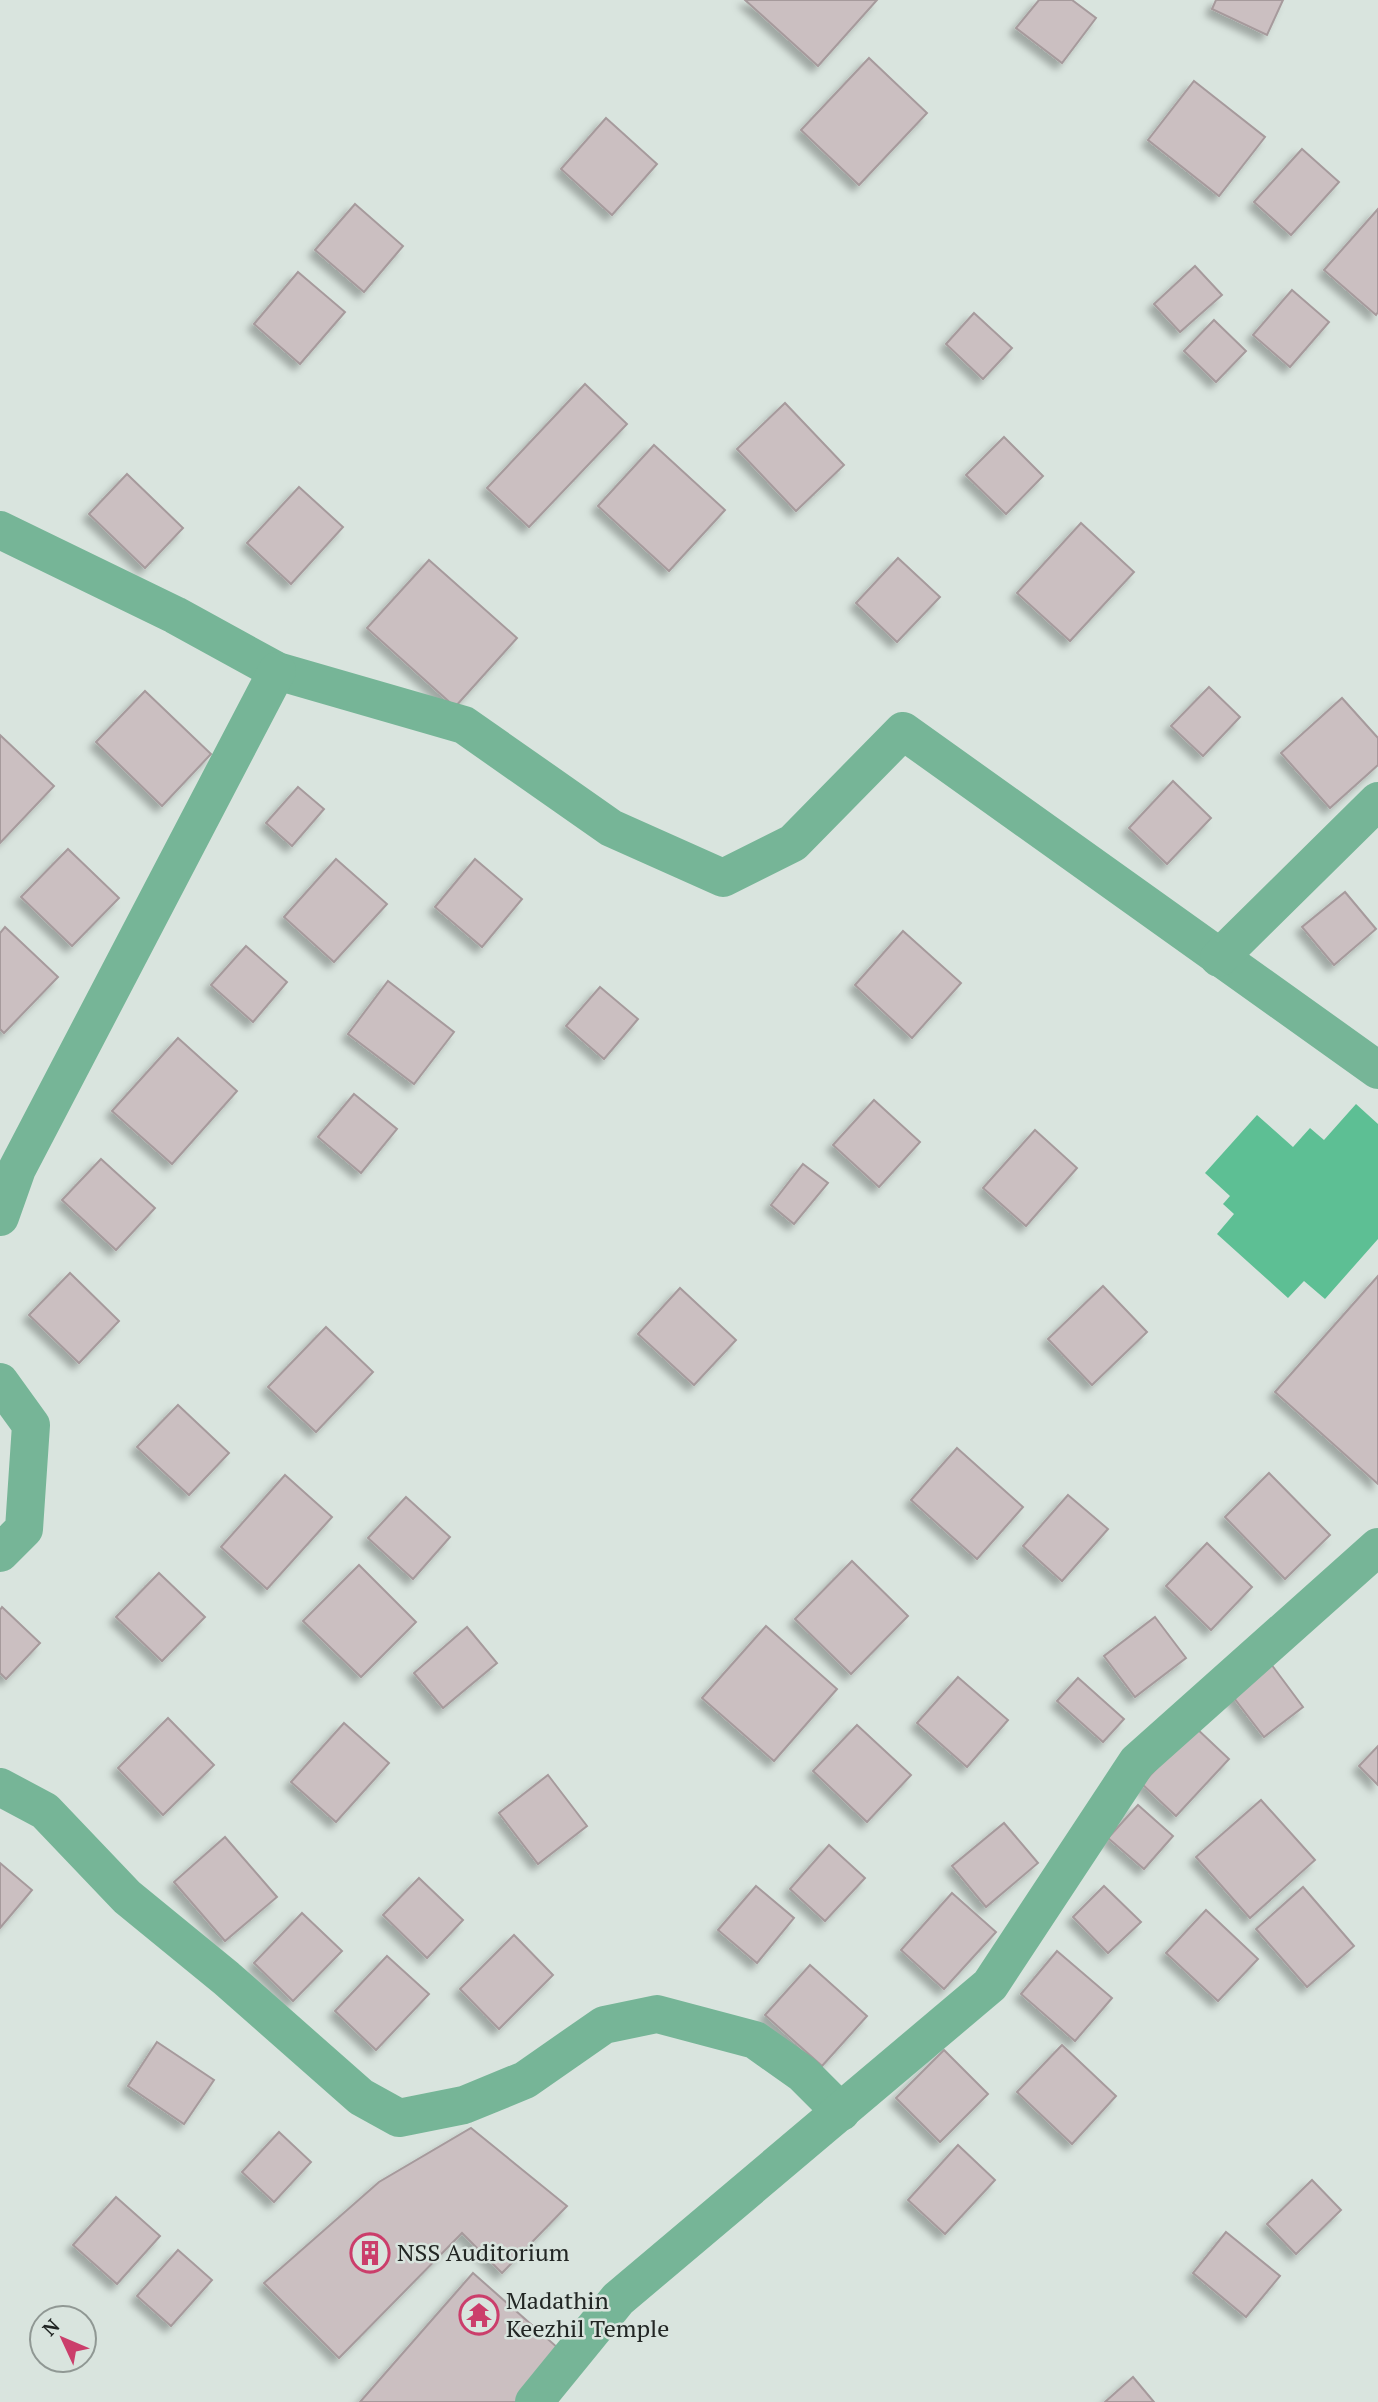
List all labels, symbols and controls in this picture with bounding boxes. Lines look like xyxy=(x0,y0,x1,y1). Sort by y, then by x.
building icon: NSS Auditorium xyxy=(349,2232,391,2274)
place label: NSS Auditorium xyxy=(397,2236,570,2268)
place label: Madathin Keezhil Temple xyxy=(506,2284,669,2344)
temple icon: Madathin Keezhil Temple xyxy=(458,2294,500,2336)
north arrow xyxy=(28,2304,98,2374)
text: N xyxy=(36,2313,65,2341)

